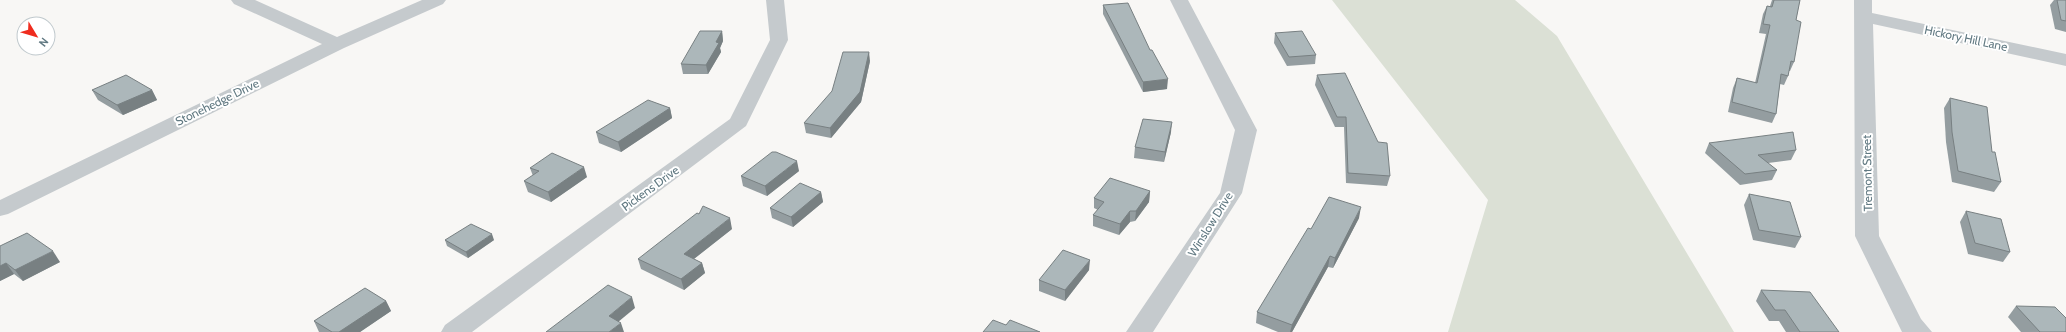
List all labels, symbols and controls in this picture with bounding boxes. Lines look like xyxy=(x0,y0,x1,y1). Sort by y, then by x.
north arrow xyxy=(16,16,56,56)
street label: Hickory Hill Lane xyxy=(1923,22,2009,54)
text: N xyxy=(36,35,52,50)
street label: Stonehedge Drive xyxy=(173,75,261,129)
street label: Tremont Street xyxy=(1859,135,1875,211)
street label: Pickens Drive xyxy=(618,162,682,214)
street label: Winslow Drive xyxy=(1184,189,1236,259)

